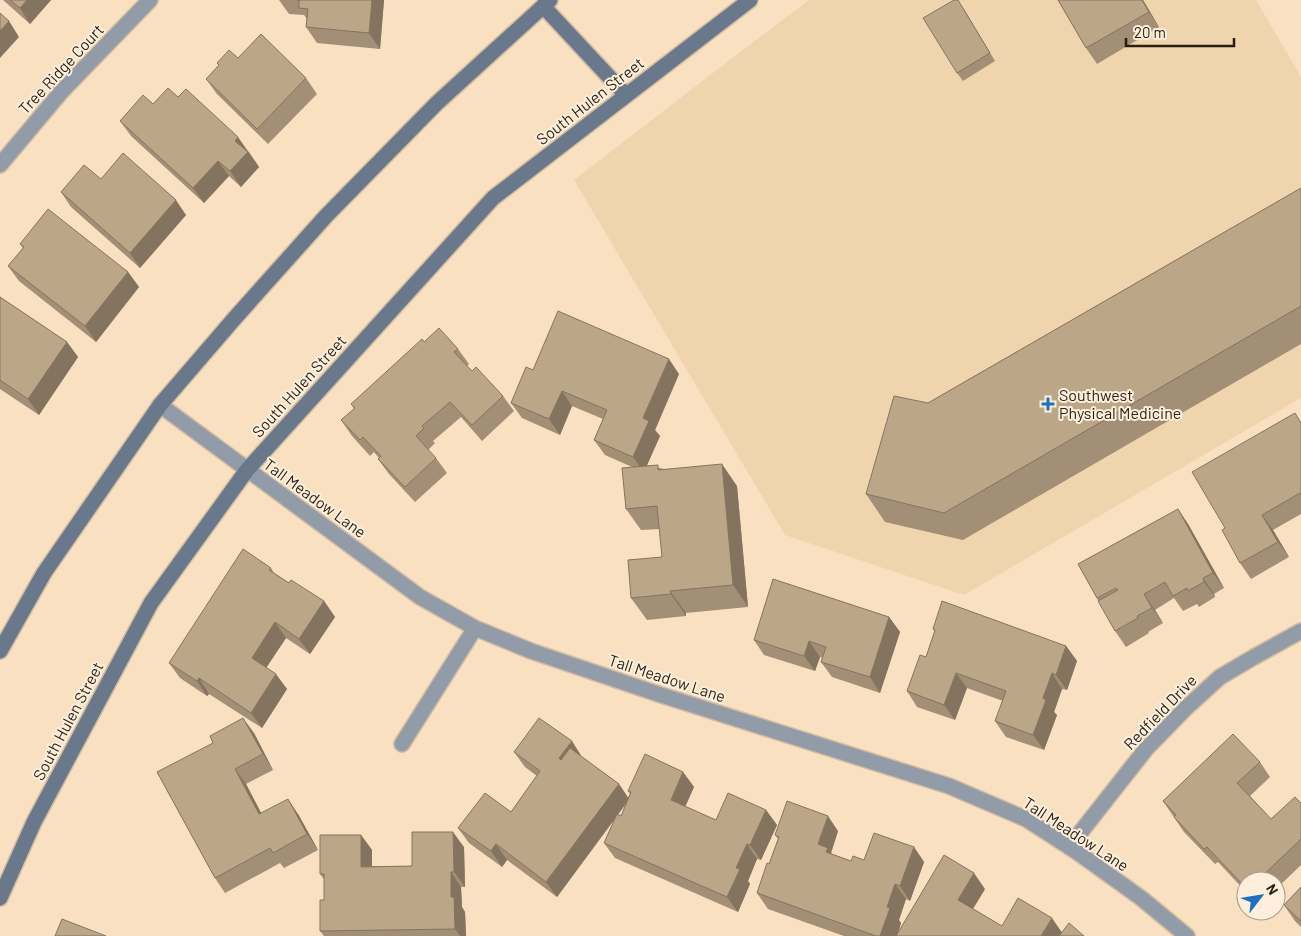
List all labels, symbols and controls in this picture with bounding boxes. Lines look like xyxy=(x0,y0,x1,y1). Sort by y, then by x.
scale bar xyxy=(1126,15,1234,47)
street label: Tree Ridge Court xyxy=(14,20,107,118)
text: 20 m xyxy=(1134,23,1166,41)
street label: South Hulen Street xyxy=(532,53,647,148)
street label: South Hulen Street xyxy=(248,331,350,441)
place label: Southwest Physical Medicine xyxy=(1059,385,1181,422)
marker: Southwest Physical Medicine xyxy=(1041,397,1055,411)
street label: Tall Meadow Lane xyxy=(260,454,370,541)
street label: Tall Meadow Lane xyxy=(606,650,728,705)
street label: South Hulen Street xyxy=(28,658,107,783)
street label: Redfield Drive xyxy=(1119,670,1200,753)
street label: Tall Meadow Lane xyxy=(1020,792,1133,875)
north arrow xyxy=(1236,871,1286,921)
text: N xyxy=(1263,881,1282,897)

